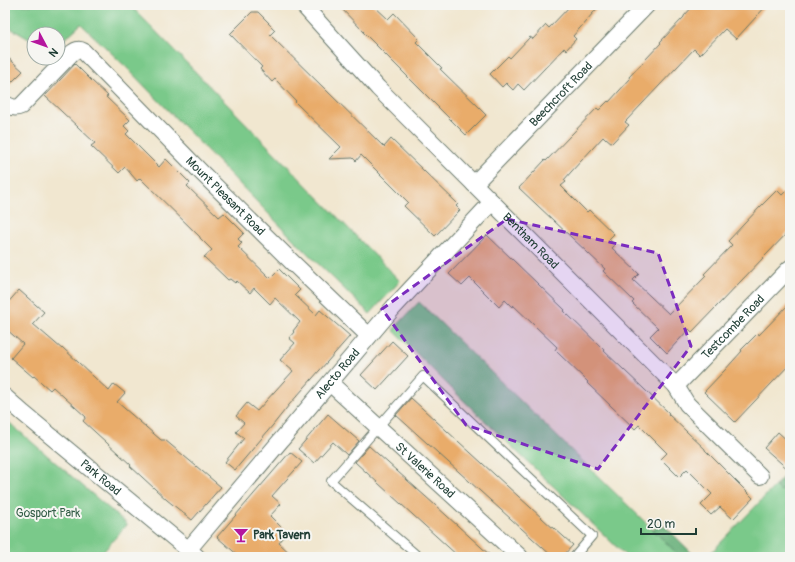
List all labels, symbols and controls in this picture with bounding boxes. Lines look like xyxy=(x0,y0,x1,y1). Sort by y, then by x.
north arrow xyxy=(26,26,66,66)
text: N xyxy=(45,45,61,60)
street label: Beechcroft Road xyxy=(526,59,596,130)
street label: Mount Pleasant Road xyxy=(183,153,268,239)
street label: Bentham Road xyxy=(500,210,562,272)
street label: Testcombe Road xyxy=(698,291,768,363)
street label: Alecto Road xyxy=(312,345,363,402)
street label: St Valerie Road xyxy=(392,439,458,501)
street label: Park Road xyxy=(77,456,124,499)
park label: Gosport Park xyxy=(16,506,80,521)
scale bar xyxy=(641,510,696,536)
text: 20 m xyxy=(647,517,676,532)
bar icon: Park Tavern xyxy=(232,526,250,544)
place label: Park Tavern xyxy=(253,528,311,543)

